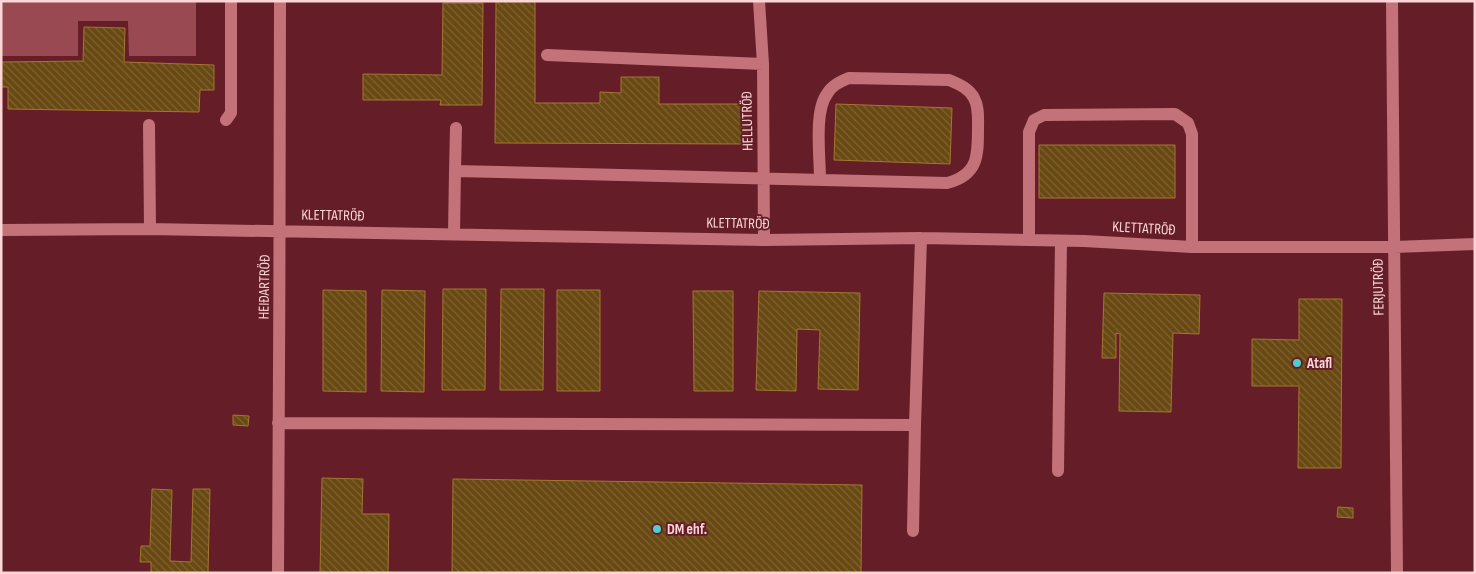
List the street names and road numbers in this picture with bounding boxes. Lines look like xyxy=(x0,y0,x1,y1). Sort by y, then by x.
street label: HELLUTRÖÐ xyxy=(737,91,758,151)
street label: KLETTATRÖÐ xyxy=(301,205,365,226)
street label: KLETTATRÖÐ xyxy=(706,213,770,234)
street label: KLETTATRÖÐ xyxy=(1112,217,1176,240)
street label: HEIÐARTRÖÐ xyxy=(254,254,275,320)
street label: FERJUTRÖÐ xyxy=(1369,258,1388,316)

